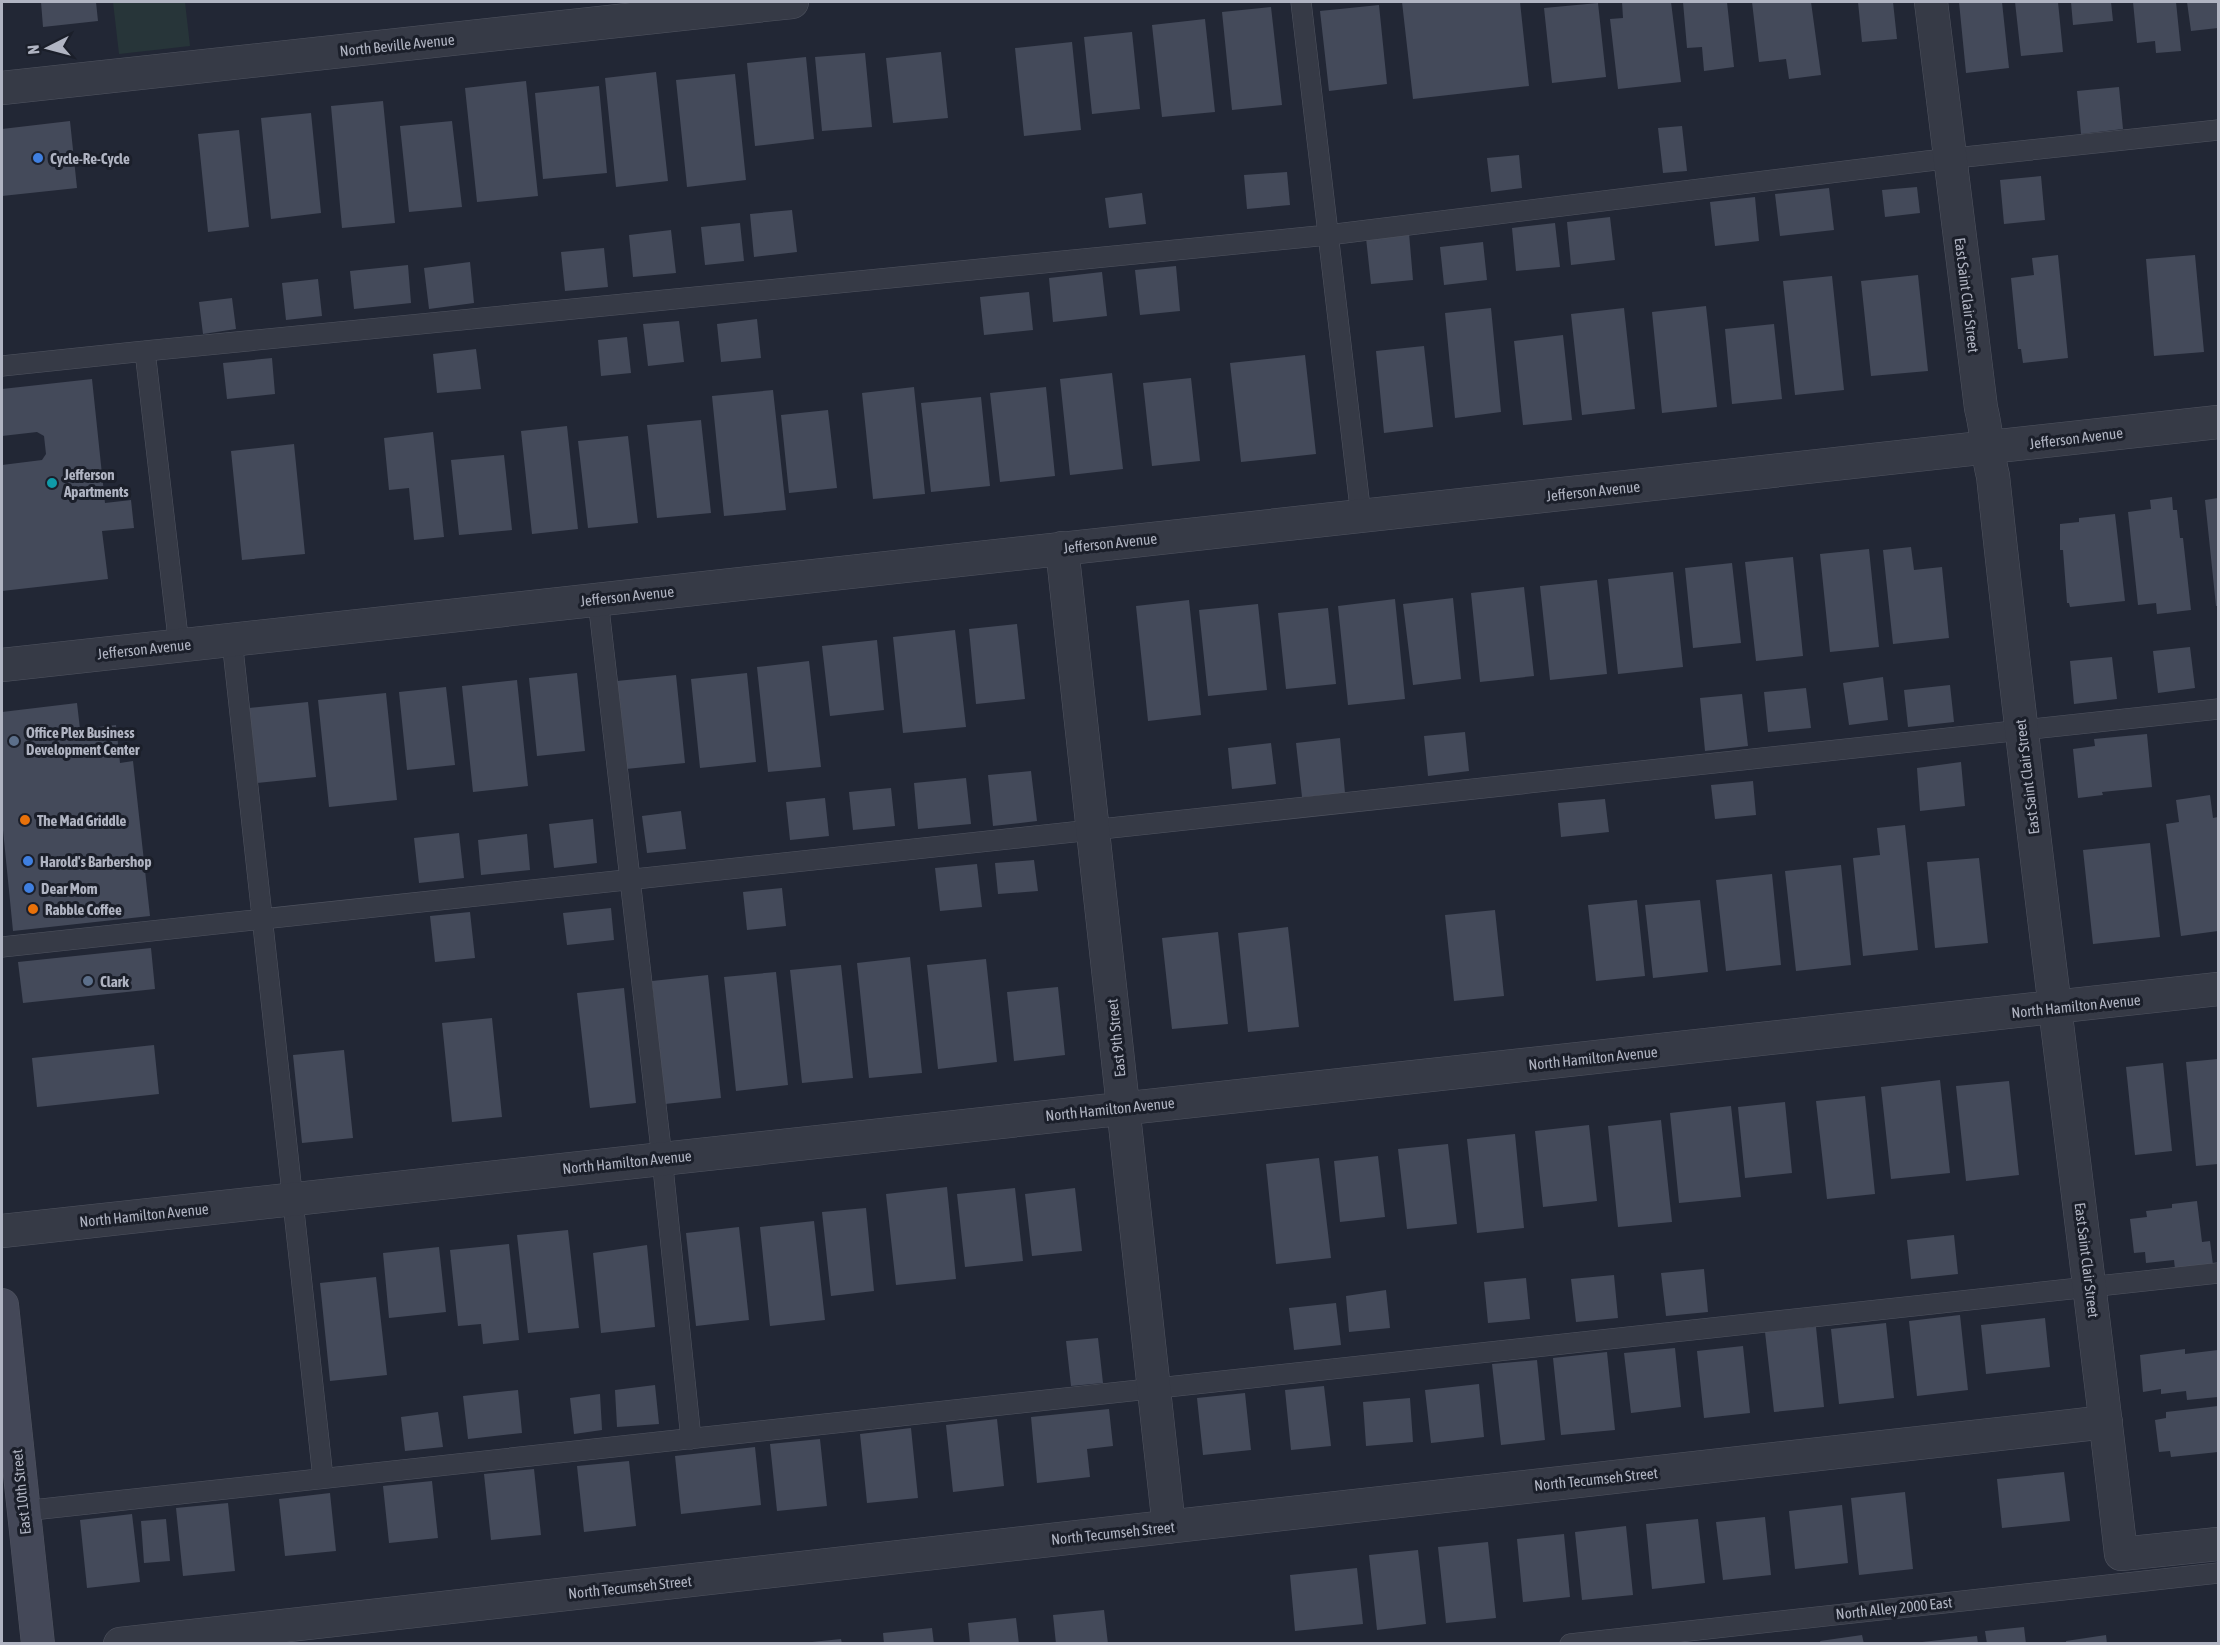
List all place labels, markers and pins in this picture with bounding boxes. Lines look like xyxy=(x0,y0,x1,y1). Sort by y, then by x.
place label: Cycle-Re-Cycle xyxy=(50,150,130,167)
marker: Cycle-Re-Cycle xyxy=(31,151,45,165)
place label: Jefferson Apartments xyxy=(63,466,129,500)
marker: Jefferson Apartments xyxy=(45,476,59,490)
place label: Office Plex Business Development Center xyxy=(26,724,140,758)
marker: Office Plex Business Development Center xyxy=(7,734,21,748)
place label: The Mad Griddle xyxy=(37,812,126,829)
marker: The Mad Griddle xyxy=(18,813,32,827)
place label: Harold's Barbershop xyxy=(40,853,152,870)
marker: Harold's Barbershop xyxy=(21,854,35,868)
place label: Dear Mom xyxy=(41,880,98,897)
marker: Dear Mom xyxy=(22,881,36,895)
place label: Rabble Coffee xyxy=(45,901,122,918)
marker: Rabble Coffee xyxy=(26,902,40,916)
place label: Clark xyxy=(100,973,129,990)
marker: Clark xyxy=(81,974,95,988)

